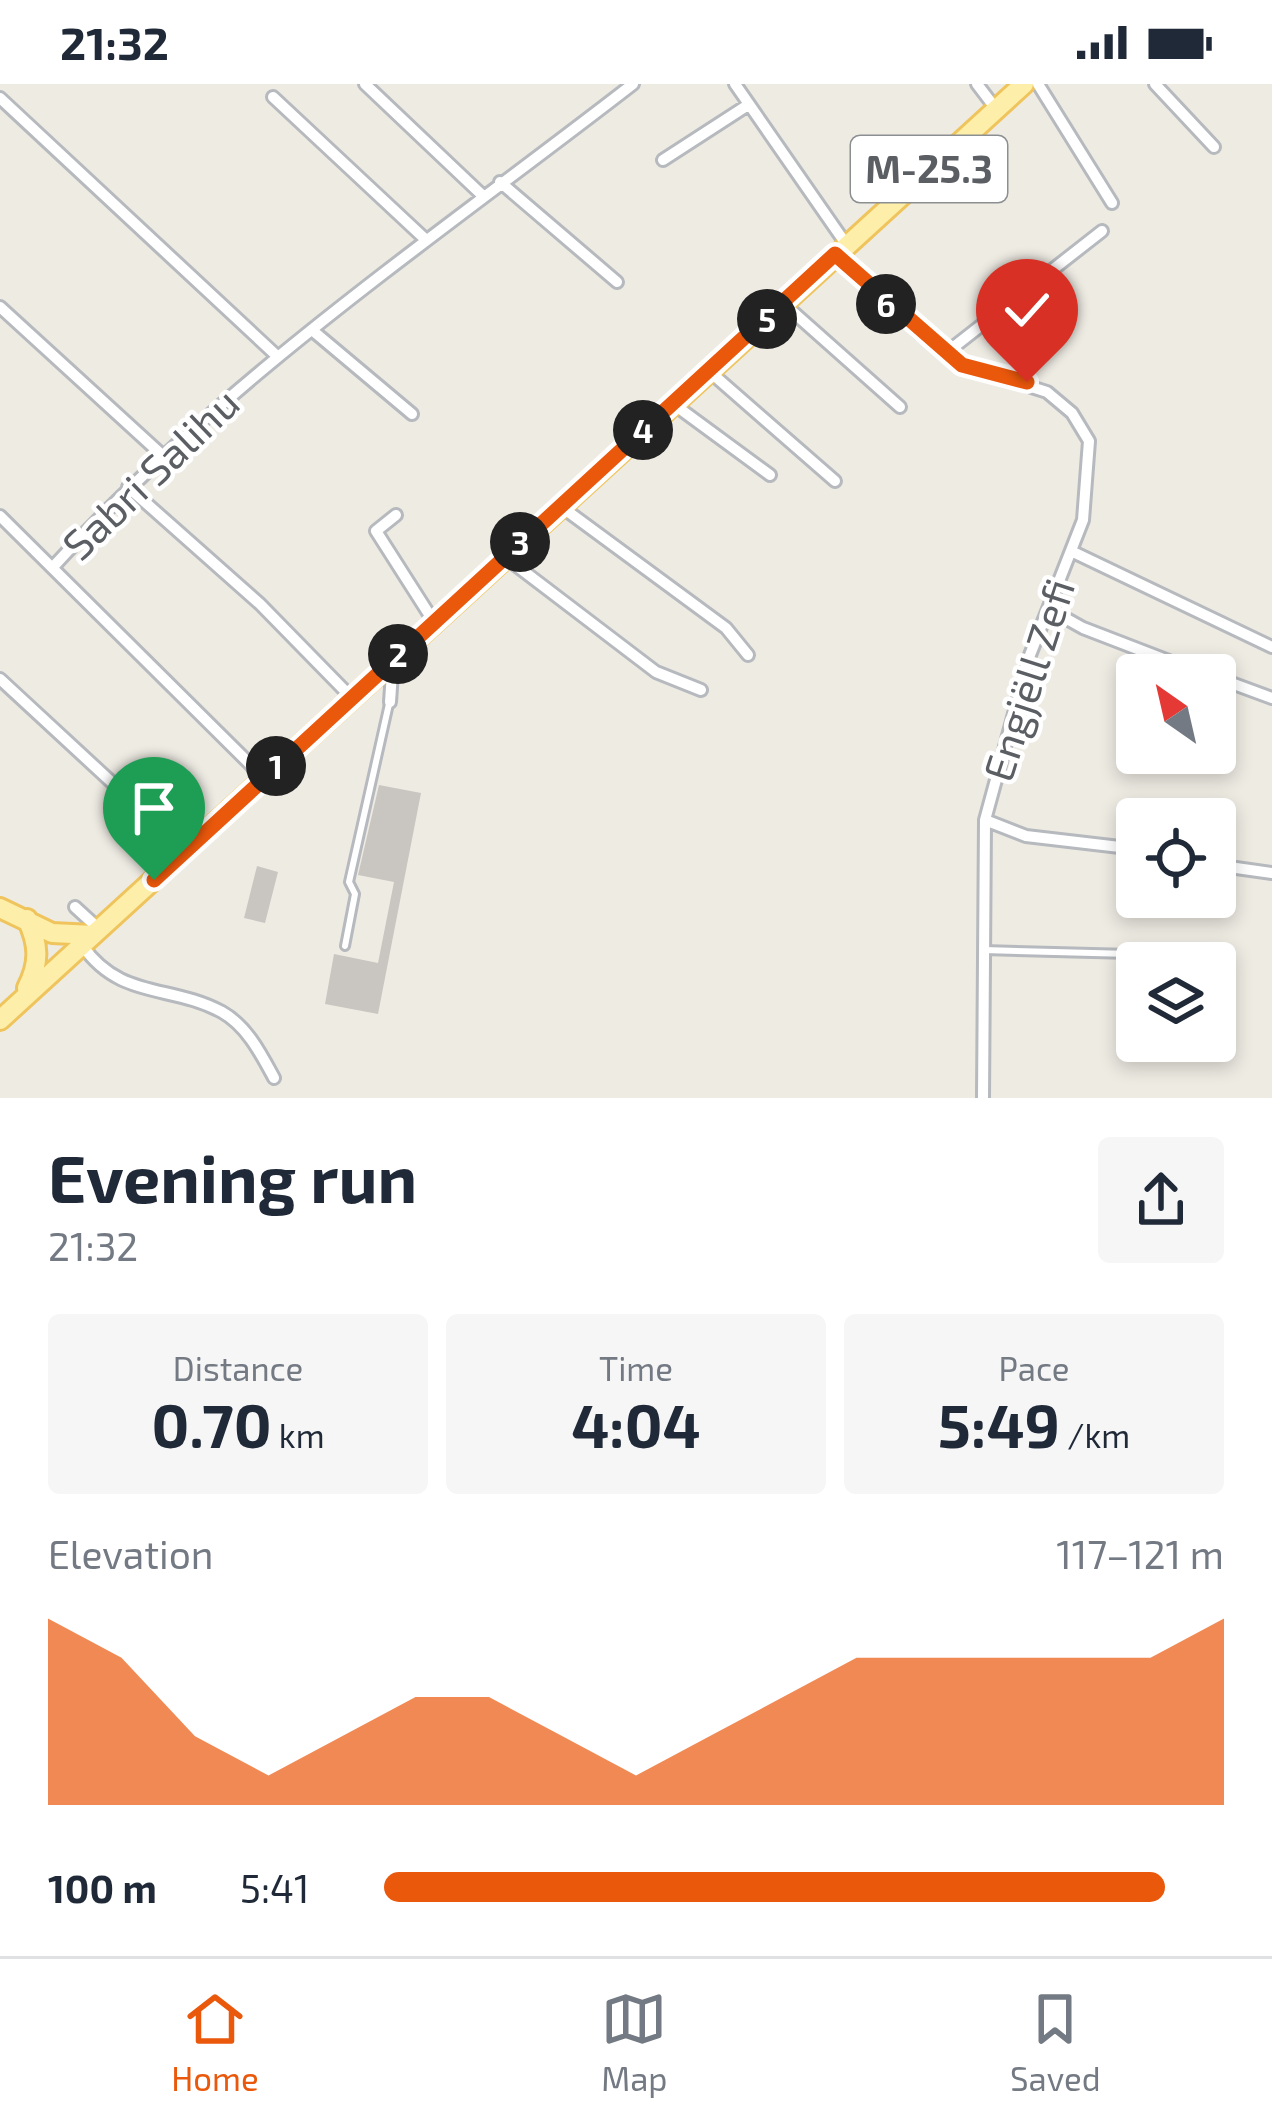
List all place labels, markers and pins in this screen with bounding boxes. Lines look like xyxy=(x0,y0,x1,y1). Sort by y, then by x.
pin xyxy=(976,259,1078,382)
pin: 6 xyxy=(856,274,916,334)
pin: 5 xyxy=(737,289,797,349)
pin: 4 xyxy=(613,400,673,460)
pin: 3 xyxy=(490,512,550,572)
pin: 2 xyxy=(368,624,428,684)
pin: 1 xyxy=(246,736,306,796)
pin xyxy=(103,757,205,880)

